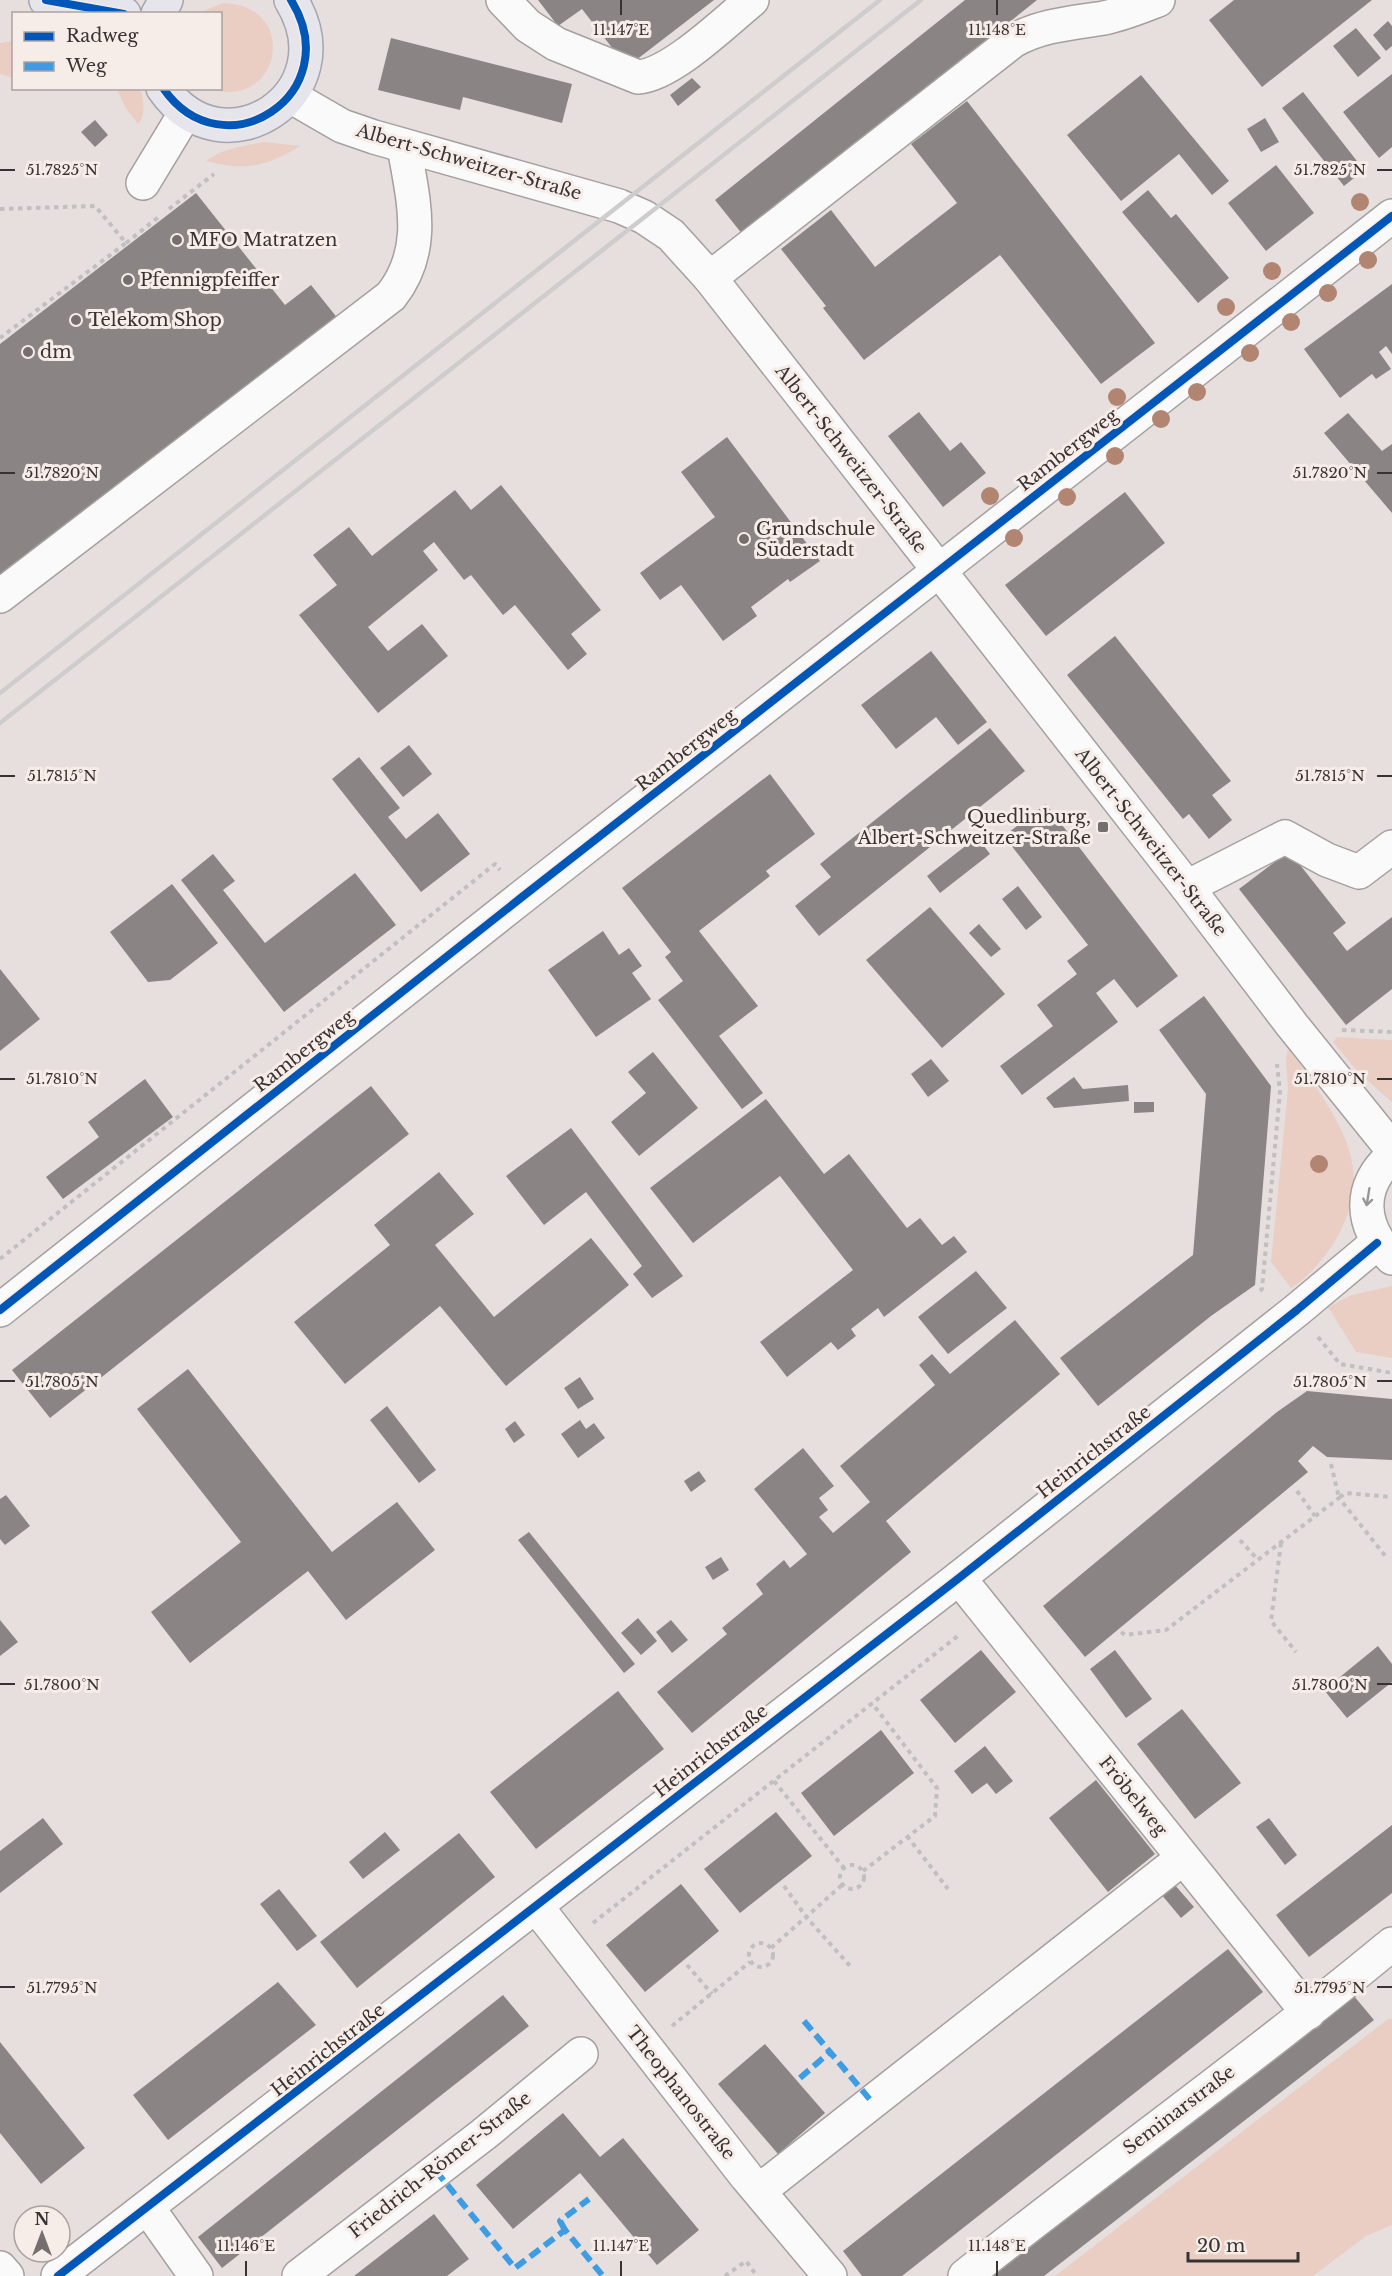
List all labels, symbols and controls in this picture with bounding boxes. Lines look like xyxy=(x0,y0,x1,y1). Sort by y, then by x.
legend xyxy=(12,12,222,90)
text: 11.147°E xyxy=(593,20,649,39)
text: 11.148°E xyxy=(968,20,1026,39)
text: Radweg xyxy=(66,25,139,47)
text: Weg xyxy=(65,55,107,77)
street label: Albert-Schweitzer-Straße xyxy=(353,119,584,205)
text: 51.7825°N xyxy=(26,160,98,179)
text: 51.7825°N xyxy=(1294,160,1366,179)
place label: MFO Matratzen xyxy=(189,229,337,251)
marker: MFO Matratzen xyxy=(170,233,184,247)
place label: Pfennigpfeiffer xyxy=(140,269,280,291)
marker: Pfennigpfeiffer xyxy=(121,273,135,287)
place label: Telekom Shop xyxy=(88,309,222,331)
marker: Telekom Shop xyxy=(69,313,83,327)
place label: dm xyxy=(40,341,71,363)
marker: dm xyxy=(21,345,35,359)
street label: Albert-Schweitzer-Straße xyxy=(770,360,931,558)
street label: Rambergweg xyxy=(1014,404,1123,496)
text: 51.7820°N xyxy=(25,463,99,482)
text: 51.7820°N xyxy=(1293,463,1367,482)
place label: Grundschule Süderstadt xyxy=(756,518,875,561)
marker: Grundschule Süderstadt xyxy=(737,532,751,546)
street label: Rambergweg xyxy=(632,704,741,796)
street label: Albert-Schweitzer-Straße xyxy=(1070,743,1231,941)
text: 51.7815°N xyxy=(27,766,97,785)
text: 51.7815°N xyxy=(1295,766,1365,785)
place label: Quedlinburg, Albert-Schweitzer-Straße xyxy=(857,806,1091,849)
marker: Quedlinburg, Albert-Schweitzer-Straße xyxy=(1096,820,1110,834)
street label: Rambergweg xyxy=(250,1005,359,1097)
text: 51.7810°N xyxy=(26,1069,98,1088)
text: 51.7810°N xyxy=(1294,1069,1366,1088)
one-way arrow xyxy=(1363,1186,1374,1206)
text: 51.7805°N xyxy=(25,1372,99,1391)
text: 51.7805°N xyxy=(1293,1372,1367,1391)
street label: Heinrichstraße xyxy=(1033,1401,1155,1503)
text: 51.7800°N xyxy=(24,1675,100,1694)
text: 51.7800°N xyxy=(1292,1675,1368,1694)
street label: Heinrichstraße xyxy=(650,1700,772,1802)
street label: Fröbelweg xyxy=(1094,1752,1172,1840)
text: 51.7795°N xyxy=(27,1978,97,1997)
text: 51.7795°N xyxy=(1295,1978,1365,1997)
street label: Heinrichstraße xyxy=(267,1999,389,2101)
street label: Theophanostraße xyxy=(622,2022,740,2164)
street label: Seminarstraße xyxy=(1119,2061,1239,2159)
street label: Friedrich-Römer-Straße xyxy=(345,2087,535,2243)
north arrow xyxy=(12,2204,72,2264)
text: N xyxy=(34,2209,50,2229)
scale bar xyxy=(1188,2225,1298,2263)
text: 20 m xyxy=(1197,2235,1245,2257)
text: 11.146°E xyxy=(217,2236,275,2255)
text: 11.147°E xyxy=(593,2236,649,2255)
text: 11.148°E xyxy=(968,2236,1026,2255)

